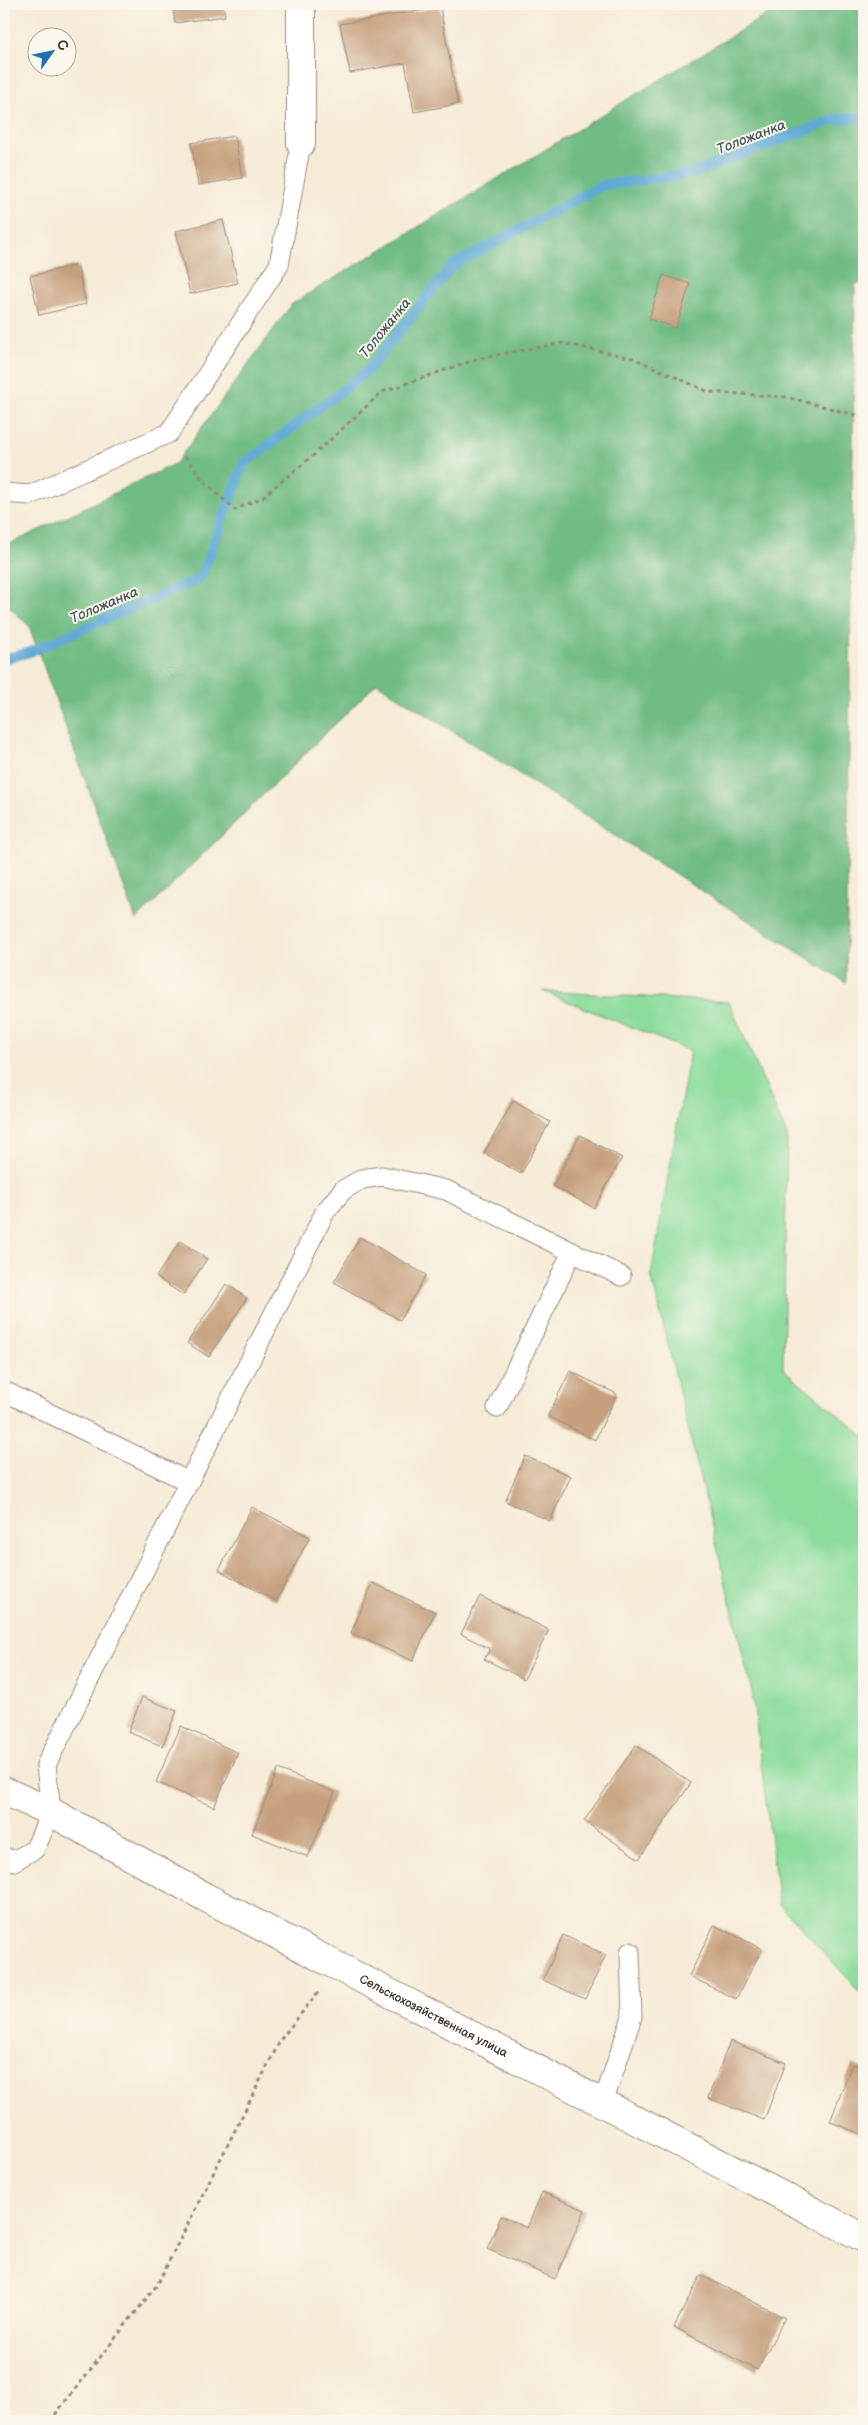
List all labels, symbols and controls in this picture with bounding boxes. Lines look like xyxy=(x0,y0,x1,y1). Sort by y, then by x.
north arrow xyxy=(28,28,78,78)
text: С xyxy=(53,36,72,54)
water label: Толожанка xyxy=(714,116,788,158)
water label: Толожанка xyxy=(356,295,414,361)
water label: Толожанка xyxy=(67,583,141,627)
street label: Сельскохозяйственная улица xyxy=(357,1971,510,2060)

